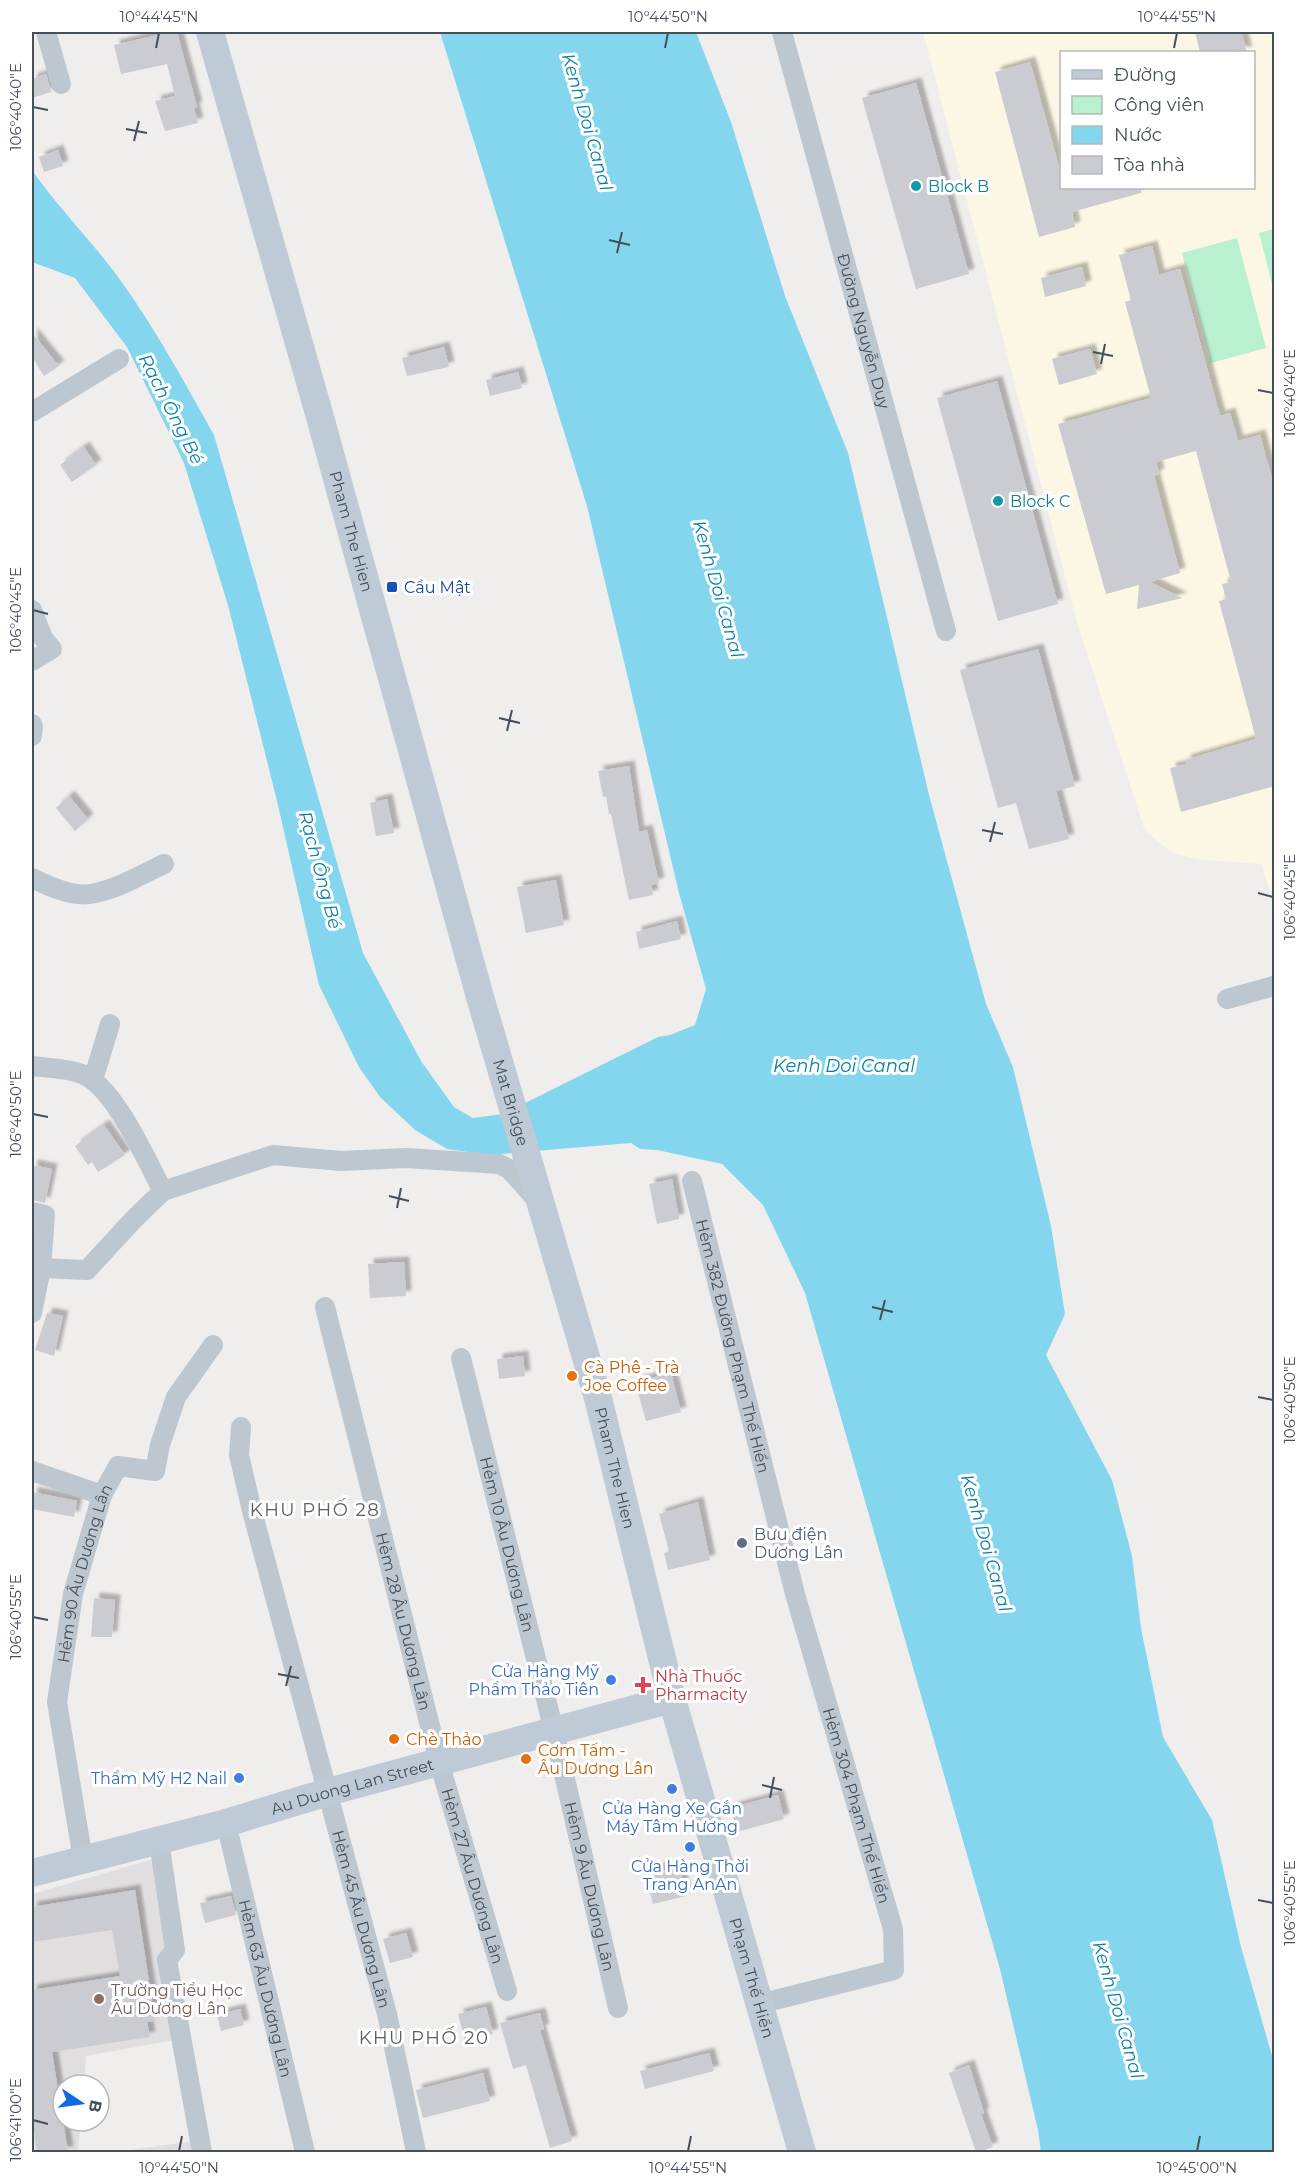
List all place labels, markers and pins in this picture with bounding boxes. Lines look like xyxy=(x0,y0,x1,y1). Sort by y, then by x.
place label: Block B xyxy=(928,177,989,196)
marker: Block B xyxy=(909,179,923,193)
place label: Block C xyxy=(1010,492,1070,511)
marker: Block C xyxy=(991,494,1005,508)
place label: Cầu Mật xyxy=(404,578,471,597)
marker: Cầu Mật xyxy=(385,580,399,594)
place label: Cà Phê - Trà Joe Coffee xyxy=(583,1358,679,1395)
marker: Cà Phê - Trà Joe Coffee xyxy=(565,1369,579,1383)
place label: Bưu điện Dương Lân xyxy=(754,1525,843,1562)
marker: Bưu điện Dương Lân xyxy=(735,1536,749,1550)
place label: Cửa Hàng Mỹ Phẩm Thảo Tiên xyxy=(468,1662,599,1699)
place label: Nhà Thuốc Pharmacity xyxy=(655,1667,747,1704)
marker: Cửa Hàng Mỹ Phẩm Thảo Tiên xyxy=(604,1673,618,1687)
marker: Nhà Thuốc Pharmacity xyxy=(636,1678,650,1692)
place label: Chè Thảo xyxy=(406,1730,482,1749)
marker: Chè Thảo xyxy=(387,1732,401,1746)
place label: Cơm Tấm - Âu Dương Lân xyxy=(538,1741,654,1778)
marker: Cơm Tấm - Âu Dương Lân xyxy=(519,1752,533,1766)
place label: Thẩm Mỹ H2 Nail xyxy=(91,1769,227,1788)
marker: Thẩm Mỹ H2 Nail xyxy=(232,1771,246,1785)
marker: Cửa Hàng Xe Gắn Máy Tâm Hương xyxy=(665,1782,679,1796)
place label: Cửa Hàng Xe Gắn Máy Tâm Hương xyxy=(602,1799,742,1836)
marker: Cửa Hàng Thời Trang AnAn xyxy=(683,1840,697,1854)
place label: Cửa Hàng Thời Trang AnAn xyxy=(631,1857,749,1894)
place label: Trường Tiểu Học Âu Dương Lân xyxy=(111,1981,243,2018)
marker: Trường Tiểu Học Âu Dương Lân xyxy=(92,1992,106,2006)

